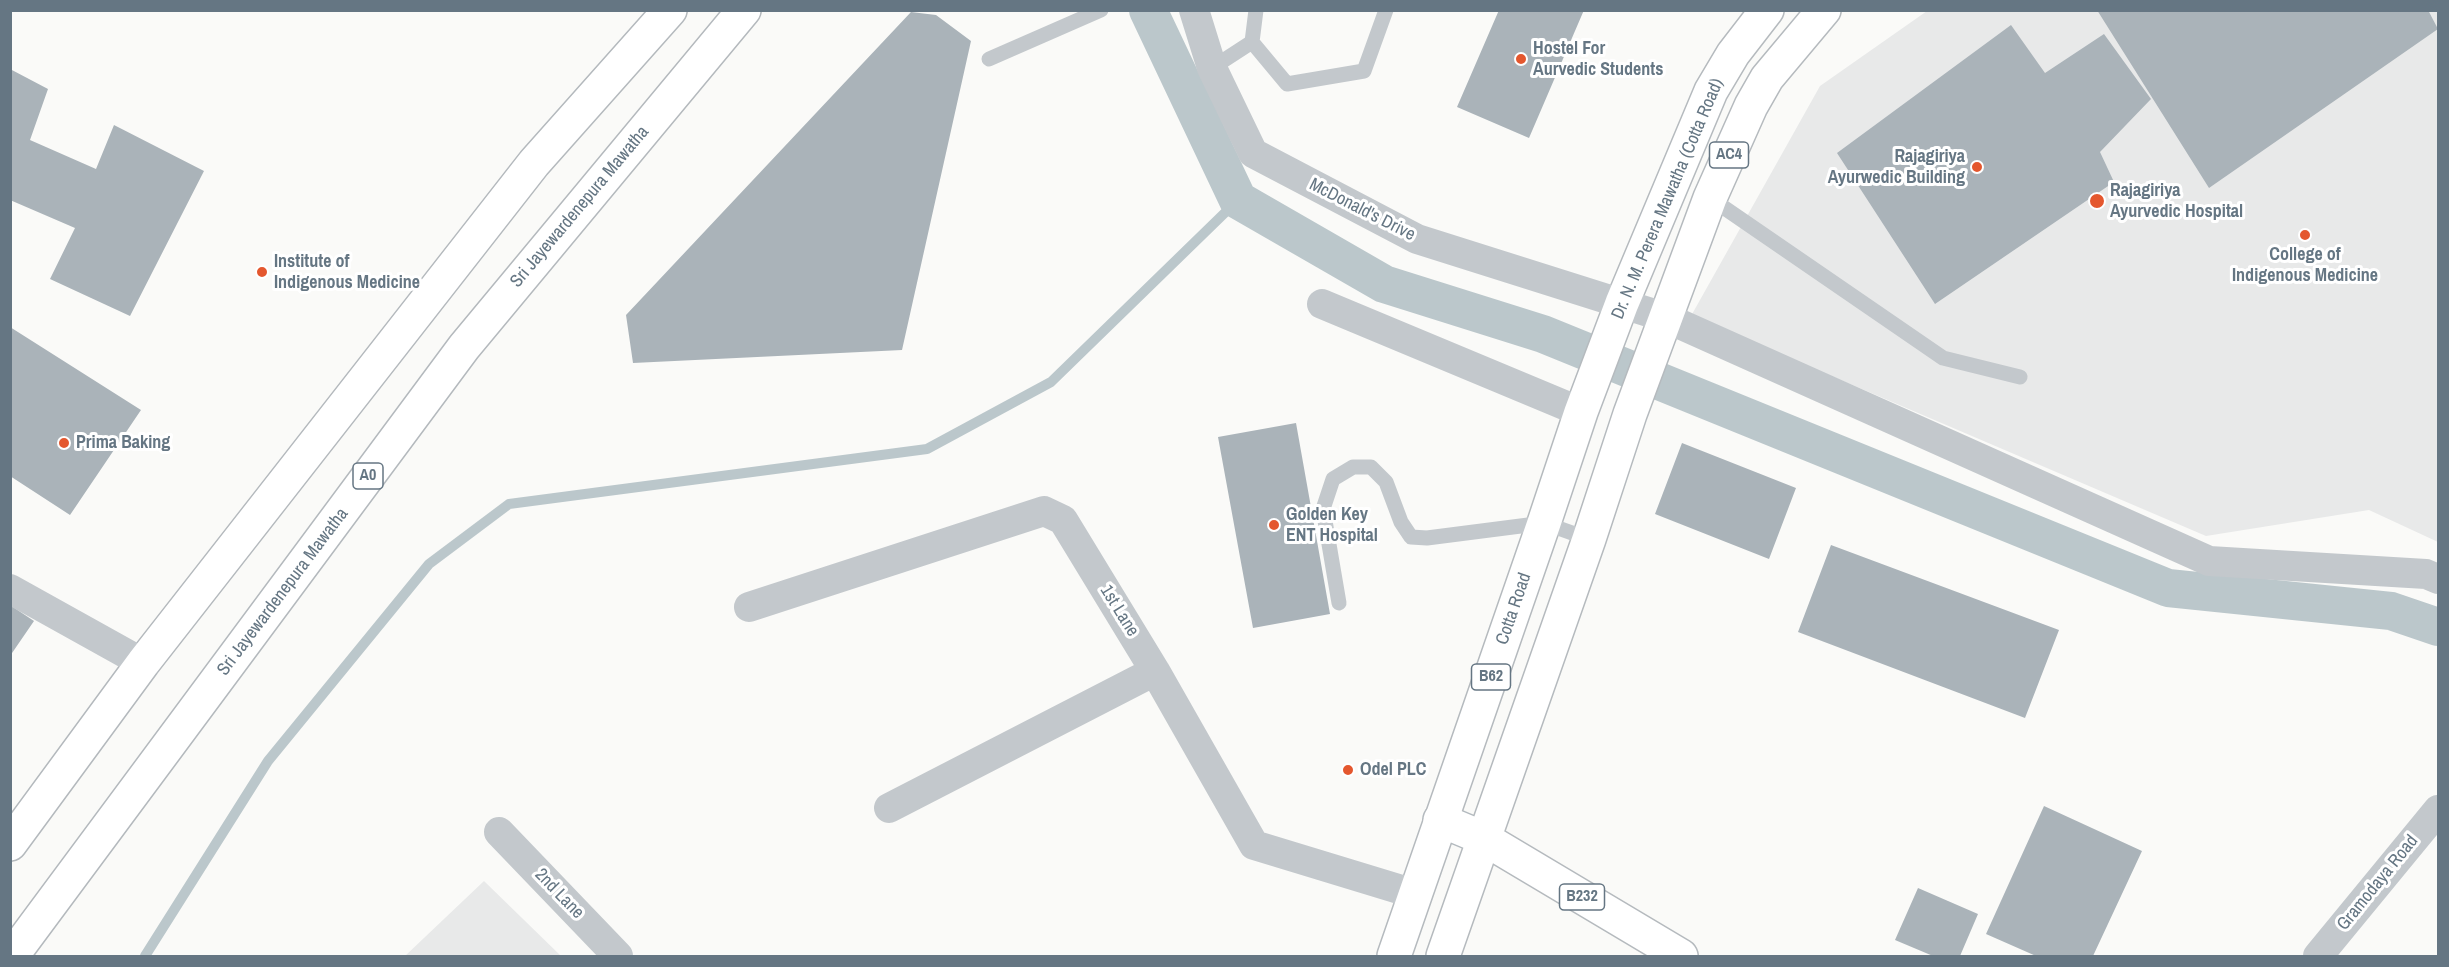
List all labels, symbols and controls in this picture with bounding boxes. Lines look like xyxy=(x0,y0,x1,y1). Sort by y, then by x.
place label: Hostel For Aurvedic Students xyxy=(1533,38,1663,80)
marker: Hostel For Aurvedic Students xyxy=(1514,52,1528,66)
street label: Dr. N. M. Perera Mawatha (Cotta Road) xyxy=(1607,75,1729,323)
street label: Sri Jayewardenepura Mawatha xyxy=(506,122,654,292)
road number: AC4 xyxy=(1710,142,1748,168)
place label: Rajagiriya Ayurwedic Building xyxy=(1828,146,1965,188)
marker: Rajagiriya Ayurwedic Building xyxy=(1970,160,1984,174)
street label: McDonald's Drive xyxy=(1305,174,1419,246)
place label: Rajagiriya Ayurvedic Hospital xyxy=(2110,180,2243,222)
marker: Rajagiriya Ayurvedic Hospital xyxy=(2088,192,2106,210)
marker: College of Indigenous Medicine xyxy=(2298,228,2312,242)
place label: College of Indigenous Medicine xyxy=(2232,244,2378,286)
place label: Institute of Indigenous Medicine xyxy=(274,251,420,294)
marker: Institute of Indigenous Medicine xyxy=(255,265,269,279)
place label: Prima Baking xyxy=(76,432,170,454)
marker: Prima Baking xyxy=(57,436,71,450)
road number: A0 xyxy=(353,463,383,489)
street label: Sri Jayewardenepura Mawatha xyxy=(213,504,353,680)
place label: Golden Key ENT Hospital xyxy=(1286,504,1378,546)
marker: Golden Key ENT Hospital xyxy=(1267,518,1281,532)
street label: Cotta Road xyxy=(1492,570,1536,648)
street label: 1st Lane xyxy=(1095,581,1143,641)
road number: B62 xyxy=(1472,664,1510,690)
place label: Odel PLC xyxy=(1360,759,1426,781)
marker: Odel PLC xyxy=(1341,763,1355,777)
street label: Gramodaya Road xyxy=(2333,831,2423,935)
street label: 2nd Lane xyxy=(530,864,588,924)
road number: B232 xyxy=(1560,884,1604,910)

